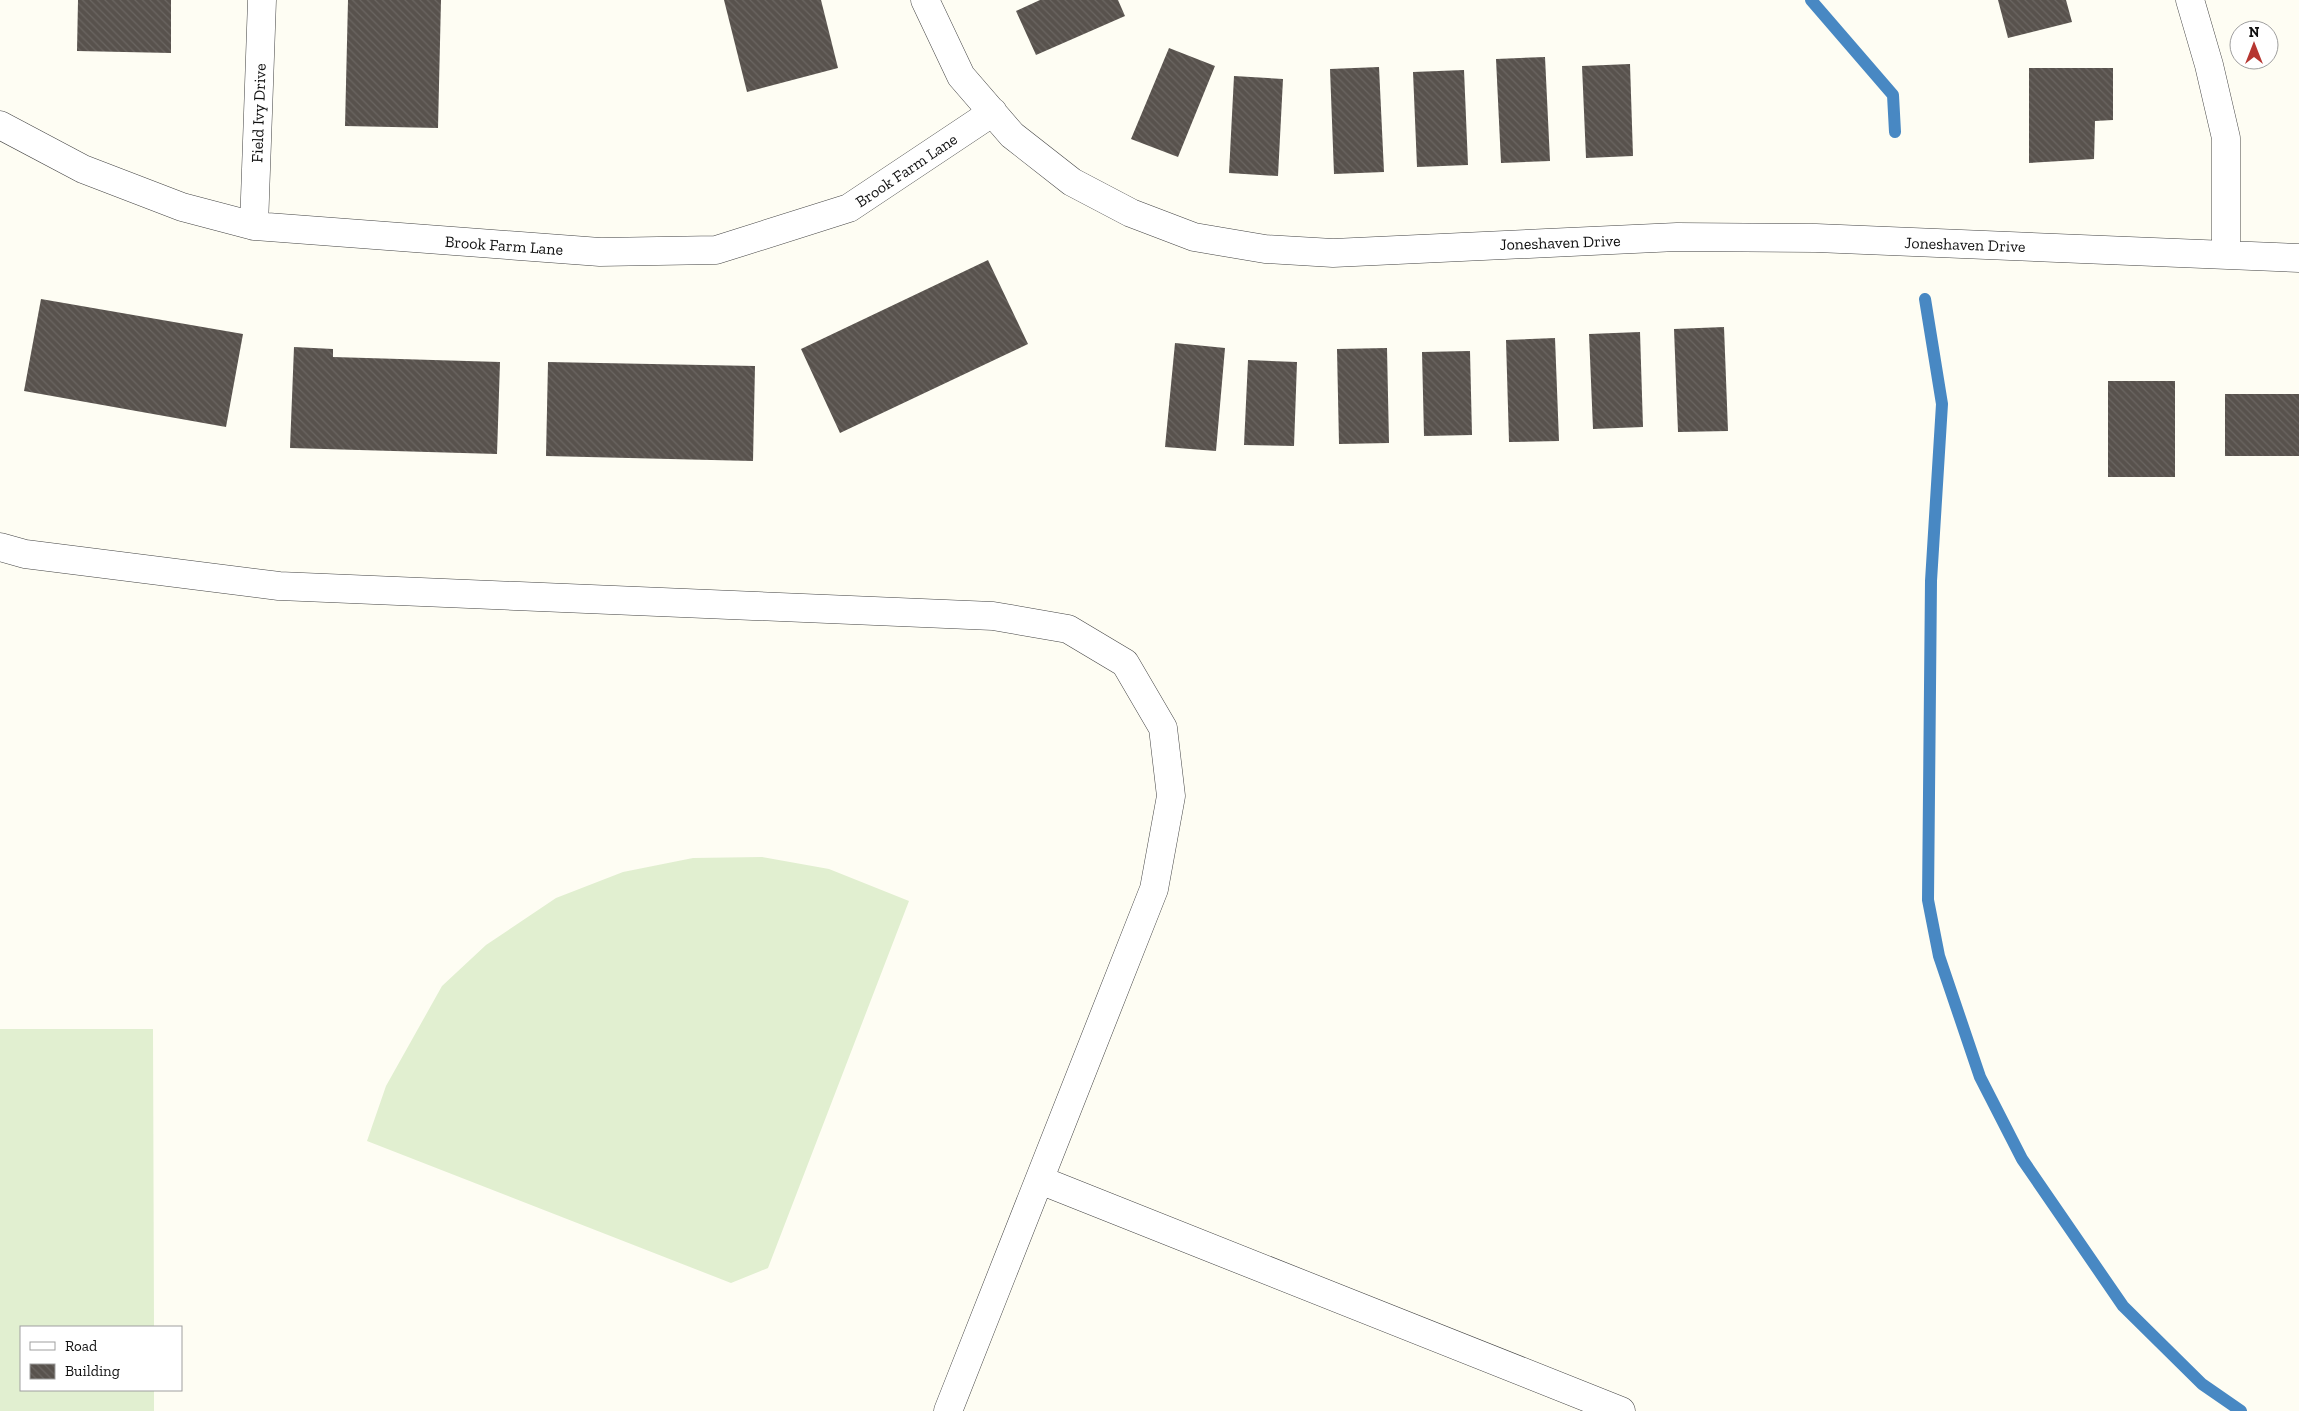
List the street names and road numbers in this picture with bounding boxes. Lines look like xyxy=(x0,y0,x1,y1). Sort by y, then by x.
street label: Field Ivy Drive xyxy=(247,63,270,163)
street label: Brook Farm Lane xyxy=(852,129,961,211)
street label: Joneshaven Drive xyxy=(1499,231,1621,254)
street label: Brook Farm Lane xyxy=(444,232,564,259)
street label: Joneshaven Drive xyxy=(1904,233,2026,256)

